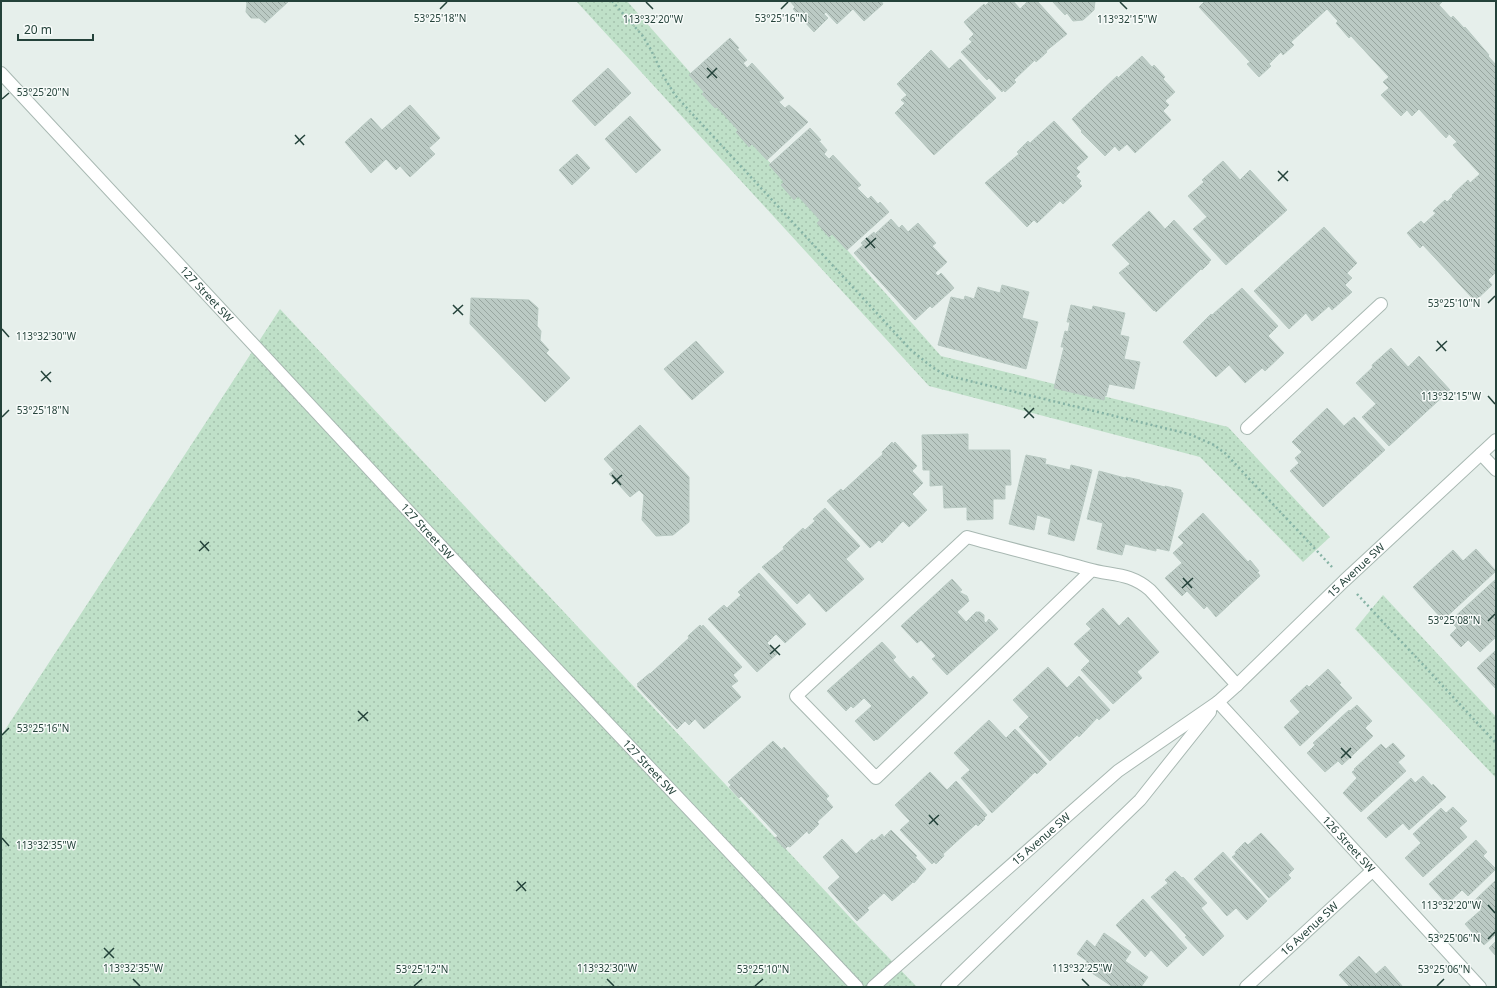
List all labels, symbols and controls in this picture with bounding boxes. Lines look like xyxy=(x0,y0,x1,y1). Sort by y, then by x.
text: 53°25'18"N xyxy=(414,11,466,25)
text: 53°25'16"N xyxy=(755,11,807,25)
text: 113°32'20"W xyxy=(623,12,684,26)
text: 113°32'15"W xyxy=(1097,12,1158,26)
scale bar xyxy=(18,16,93,42)
text: 20 m xyxy=(24,21,52,38)
text: 53°25'20"N xyxy=(17,85,69,99)
street label: 127 Street SW xyxy=(177,262,237,326)
text: 53°25'10"N xyxy=(1428,296,1480,310)
text: 113°32'30"W xyxy=(16,329,77,343)
text: 113°32'15"W xyxy=(1421,389,1482,403)
text: 53°25'18"N xyxy=(17,403,69,417)
street label: 127 Street SW xyxy=(398,500,458,563)
street label: 15 Avenue SW xyxy=(1324,539,1388,600)
text: 53°25'08"N xyxy=(1428,613,1480,627)
text: 53°25'16"N xyxy=(17,721,69,735)
street label: 127 Street SW xyxy=(620,736,680,799)
street label: 15 Avenue SW xyxy=(1008,808,1074,868)
street label: 126 Street SW xyxy=(1319,812,1379,876)
text: 113°32'35"W xyxy=(16,838,77,852)
street label: 16 Avenue SW xyxy=(1277,898,1342,959)
text: 113°32'20"W xyxy=(1421,898,1482,912)
text: 53°25'06"N xyxy=(1428,931,1480,945)
text: 113°32'35"W xyxy=(103,961,164,975)
text: 113°32'30"W xyxy=(577,961,638,975)
text: 113°32'25"W xyxy=(1052,961,1113,975)
text: 53°25'12"N xyxy=(396,962,448,976)
text: 53°25'10"N xyxy=(737,962,789,976)
text: 53°25'06"N xyxy=(1418,962,1470,976)

